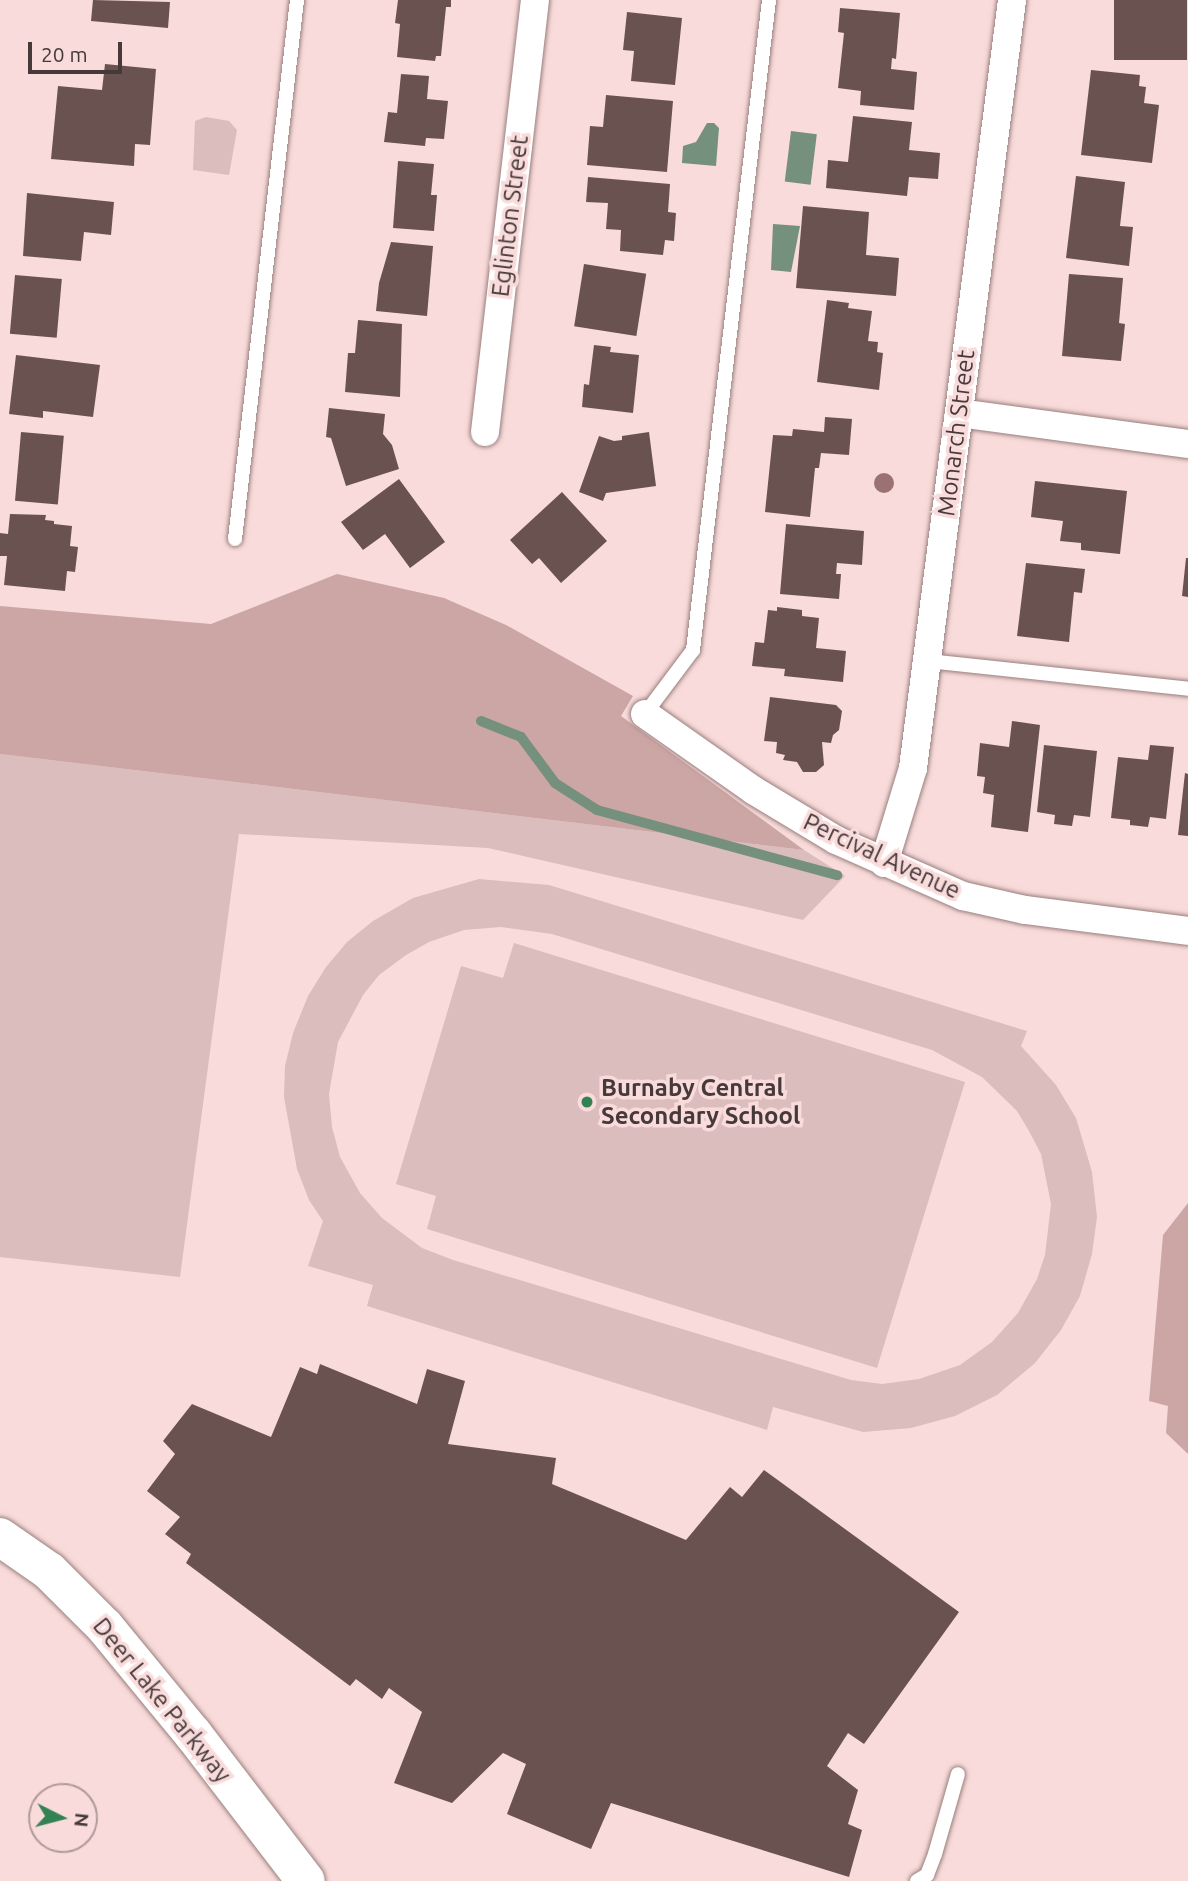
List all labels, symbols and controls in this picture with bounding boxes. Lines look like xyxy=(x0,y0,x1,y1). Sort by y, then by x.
scale bar xyxy=(32,28,126,72)
text: 20 m xyxy=(41,42,88,66)
street label: Eglinton Street xyxy=(486,134,534,298)
street label: Monarch Street xyxy=(932,348,980,518)
street label: Percival Avenue xyxy=(799,807,965,905)
place label: Burnaby Central Secondary School xyxy=(601,1074,800,1130)
marker: Burnaby Central Secondary School xyxy=(579,1094,595,1110)
street label: Deer Lake Parkway xyxy=(87,1612,237,1788)
north arrow xyxy=(28,1783,98,1853)
text: N xyxy=(70,1812,94,1828)

